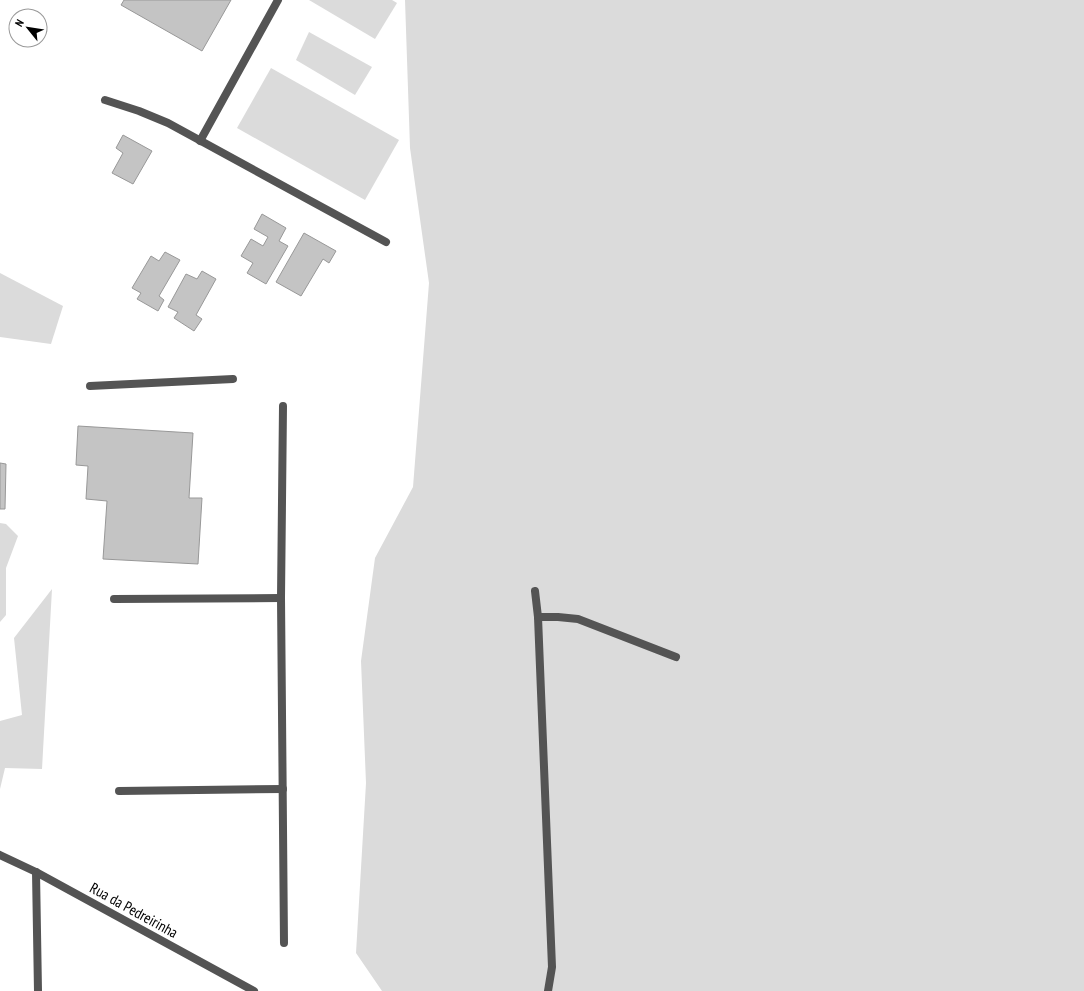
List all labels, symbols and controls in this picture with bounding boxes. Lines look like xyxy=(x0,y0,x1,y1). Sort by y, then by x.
north arrow xyxy=(8,8,48,48)
text: N xyxy=(12,17,27,29)
street label: Rua da Pedreirinha xyxy=(87,878,181,942)

